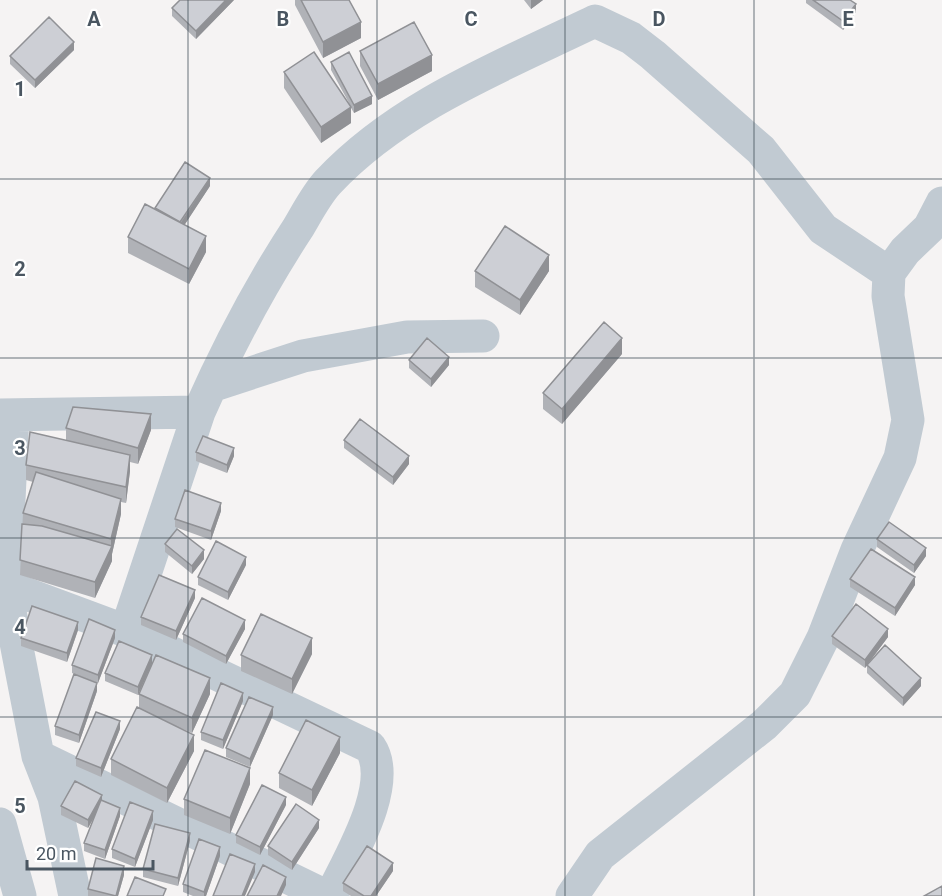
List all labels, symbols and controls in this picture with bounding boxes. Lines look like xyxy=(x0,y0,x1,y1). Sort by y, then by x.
text: A xyxy=(87,7,101,31)
text: B xyxy=(277,7,289,31)
text: C xyxy=(464,7,478,31)
text: D xyxy=(653,7,666,31)
text: E xyxy=(842,7,854,31)
text: 1 xyxy=(14,77,26,101)
text: 2 xyxy=(14,257,26,281)
text: 3 xyxy=(14,436,26,460)
text: 4 xyxy=(14,615,26,639)
text: 5 xyxy=(14,794,26,818)
scale bar xyxy=(27,833,153,871)
text: 20 m xyxy=(36,843,76,864)

